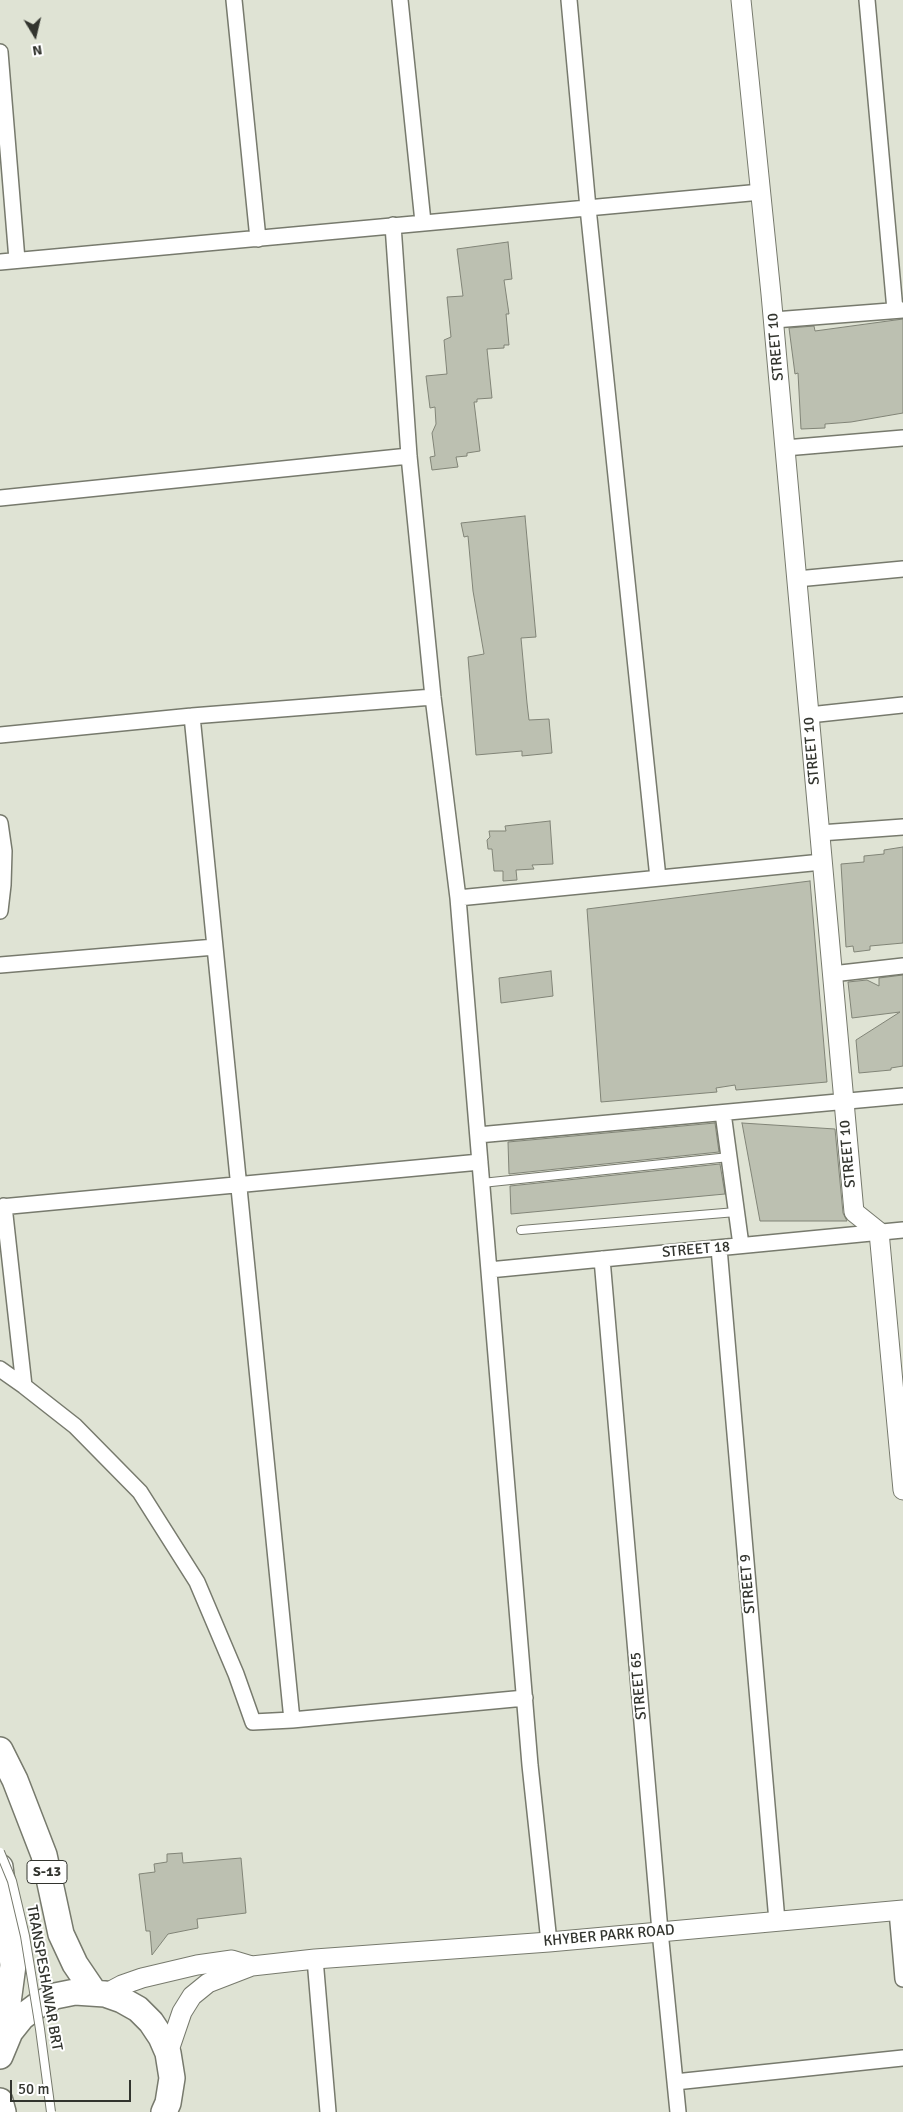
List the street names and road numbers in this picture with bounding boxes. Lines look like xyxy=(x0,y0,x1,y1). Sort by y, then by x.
street label: STREET 10 xyxy=(764,312,788,382)
street label: STREET 10 xyxy=(800,716,824,786)
street label: STREET 10 xyxy=(836,1119,860,1189)
street label: STREET 18 xyxy=(661,1238,731,1262)
street label: STREET 9 xyxy=(736,1553,760,1615)
street label: STREET 65 xyxy=(627,1651,651,1721)
road number: S-13 xyxy=(27,1860,67,1884)
street label: TRANSPESHAWAR BRT xyxy=(22,1904,66,2052)
street label: KHYBER PARK ROAD xyxy=(543,1921,675,1951)

